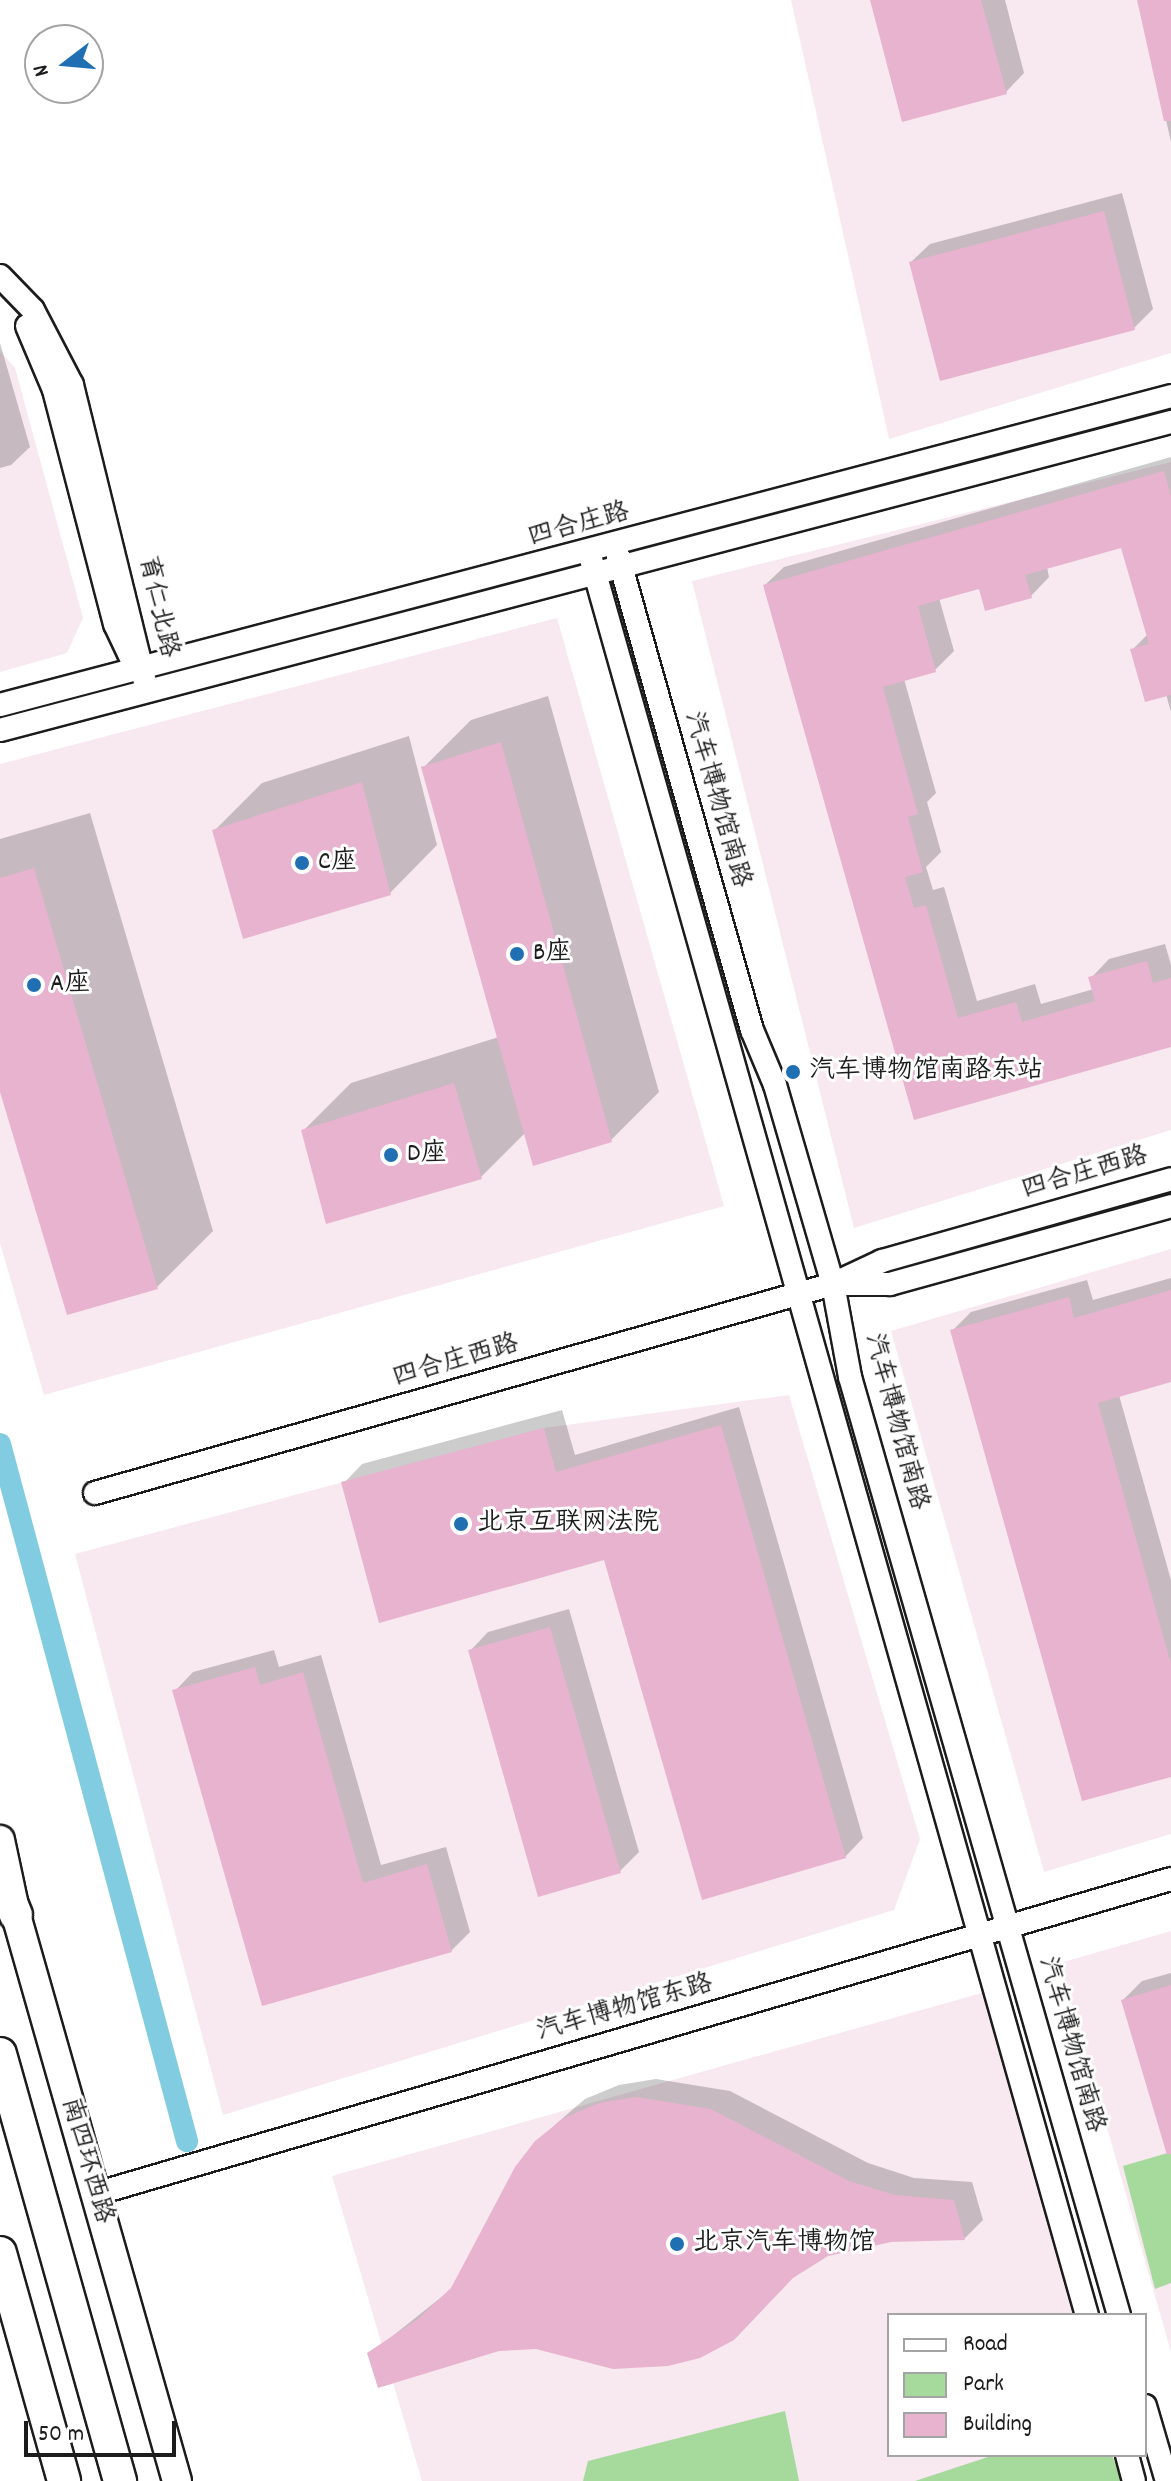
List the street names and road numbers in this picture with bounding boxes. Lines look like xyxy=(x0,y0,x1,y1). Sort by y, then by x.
street label: 四合庄路 xyxy=(525,497,633,555)
street label: 育仁北路 xyxy=(130,553,184,661)
street label: 汽车博物馆南路 xyxy=(676,708,756,892)
street label: 四合庄西路 xyxy=(1018,1141,1152,1207)
street label: 四合庄西路 xyxy=(389,1329,523,1395)
street label: 汽车博物馆南路 xyxy=(856,1330,934,1514)
street label: 汽车博物馆南路 xyxy=(1030,1953,1110,2137)
street label: 汽车博物馆东路 xyxy=(533,1969,717,2049)
street label: 南四环西路 xyxy=(53,2094,119,2228)

